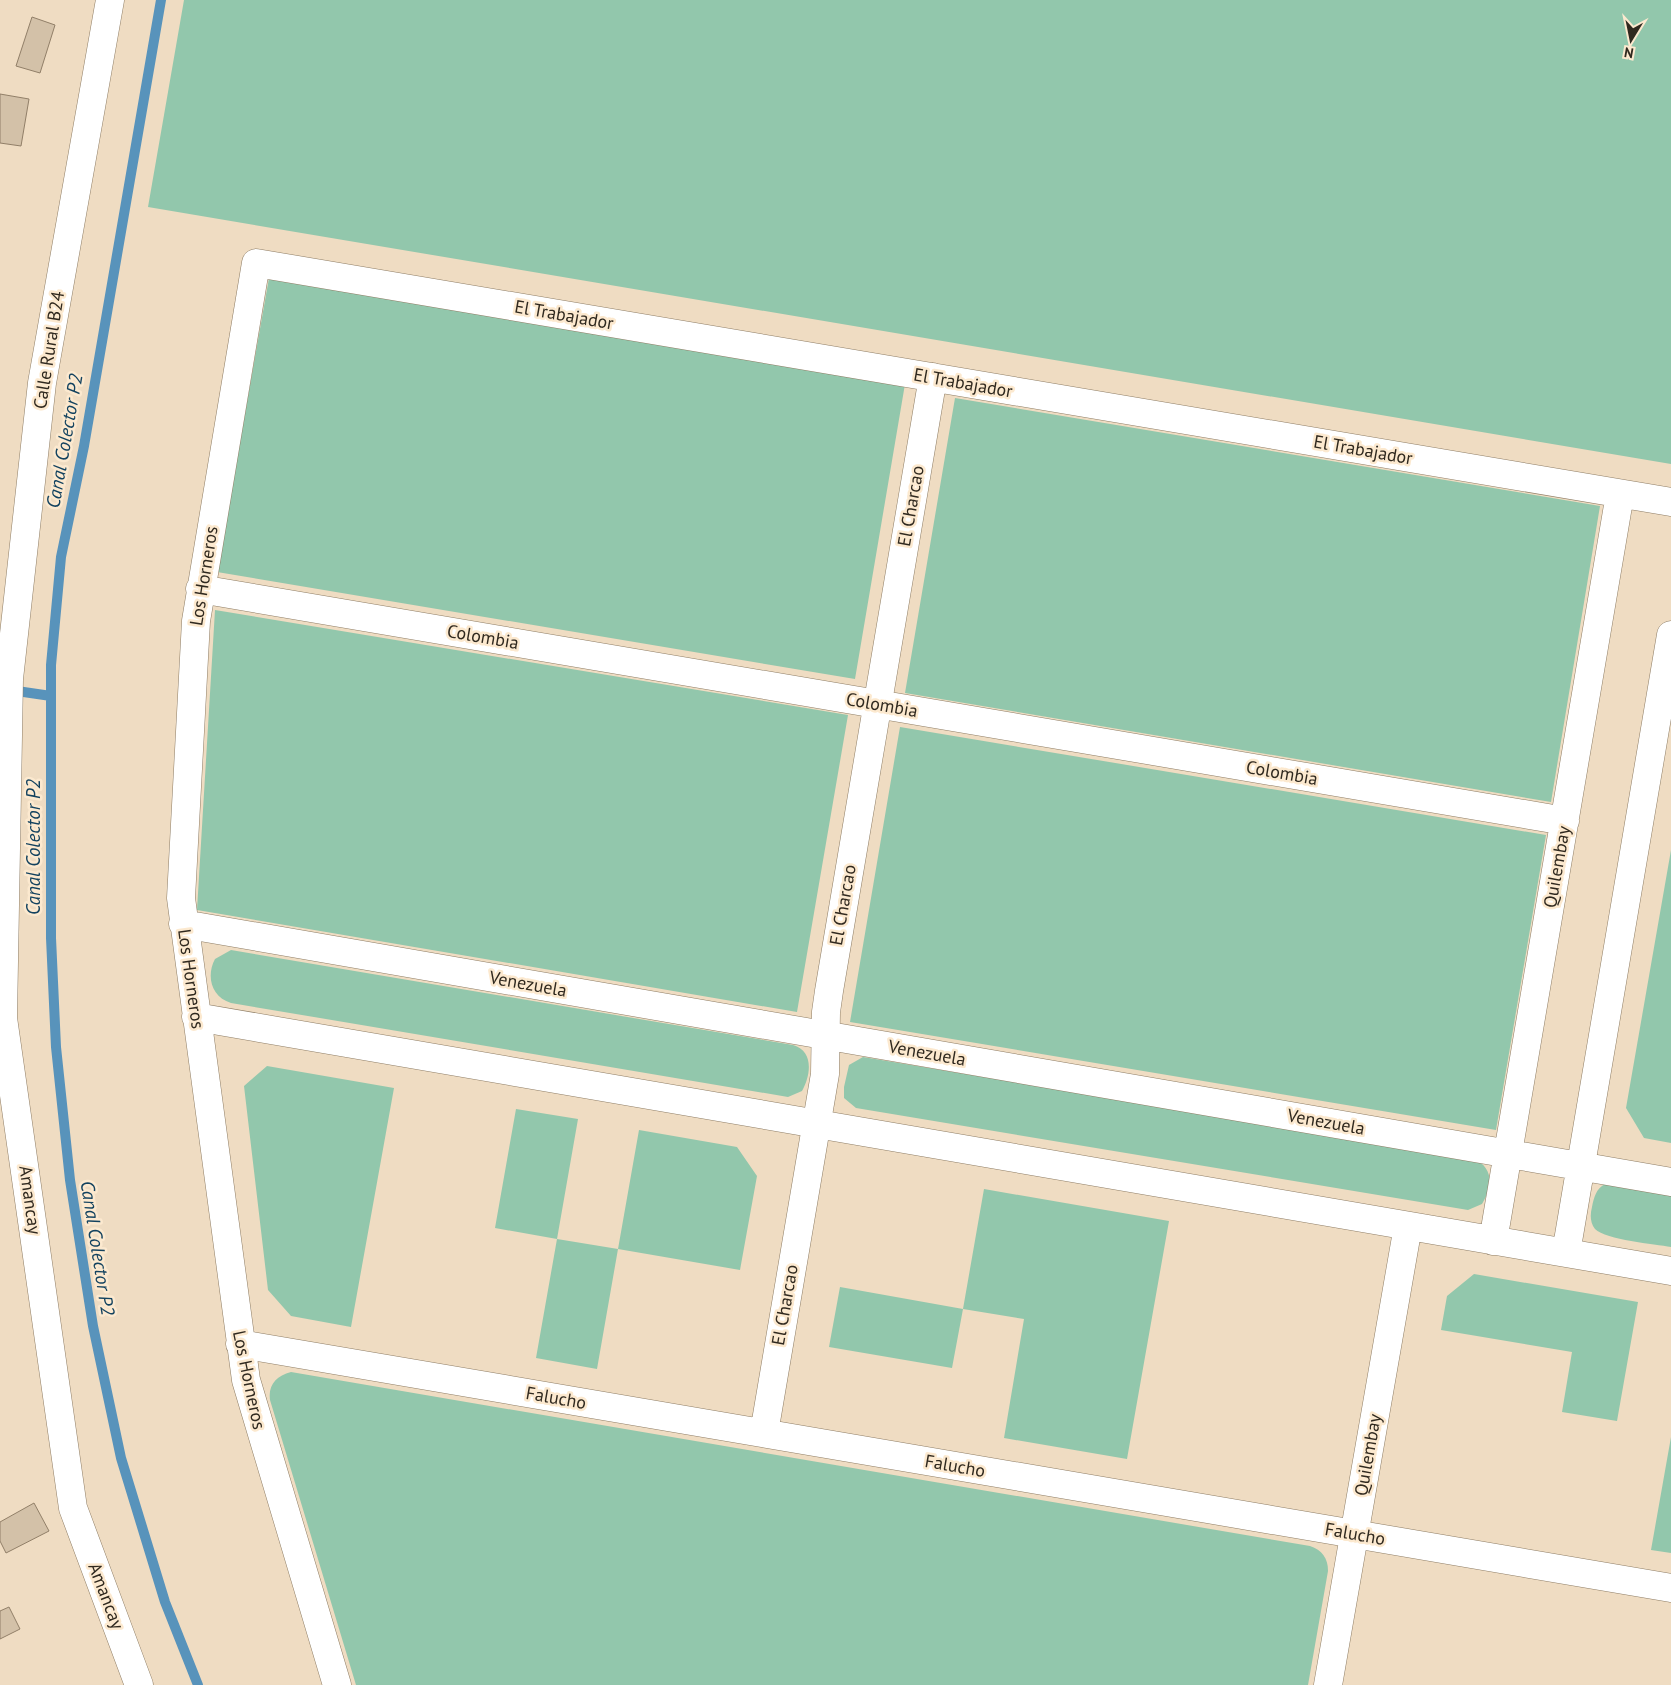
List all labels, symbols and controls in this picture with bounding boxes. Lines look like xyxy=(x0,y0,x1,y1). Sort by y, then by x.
north arrow xyxy=(1606,15,1656,65)
text: N xyxy=(1623,43,1635,62)
street label: Calle Rural B24 xyxy=(28,289,69,410)
street label: El Trabajador xyxy=(513,294,615,335)
street label: El Trabajador xyxy=(912,362,1014,403)
water label: Canal Colector P2 xyxy=(40,372,88,510)
street label: El Trabajador xyxy=(1312,429,1414,470)
street label: El Charcao xyxy=(892,464,929,548)
street label: Los Horneros xyxy=(184,524,223,627)
street label: Colombia xyxy=(445,619,521,654)
street label: Colombia xyxy=(844,687,920,722)
street label: Colombia xyxy=(1244,755,1320,790)
water label: Canal Colector P2 xyxy=(21,779,45,915)
street label: Quilembay xyxy=(1538,823,1575,910)
street label: El Charcao xyxy=(824,863,861,947)
street label: Los Horneros xyxy=(173,928,210,1030)
street label: Venezuela xyxy=(487,965,569,1002)
street label: Venezuela xyxy=(886,1034,968,1071)
street label: Venezuela xyxy=(1285,1103,1367,1140)
street label: Amancay xyxy=(14,1164,47,1236)
water label: Canal Colector P2 xyxy=(76,1179,120,1317)
street label: El Charcao xyxy=(766,1263,803,1347)
street label: Los Horneros xyxy=(228,1328,271,1431)
street label: Falucho xyxy=(524,1381,588,1414)
street label: Quilembay xyxy=(1349,1411,1386,1498)
street label: Falucho xyxy=(923,1449,987,1482)
street label: Falucho xyxy=(1323,1517,1387,1550)
street label: Amancay xyxy=(83,1559,130,1633)

